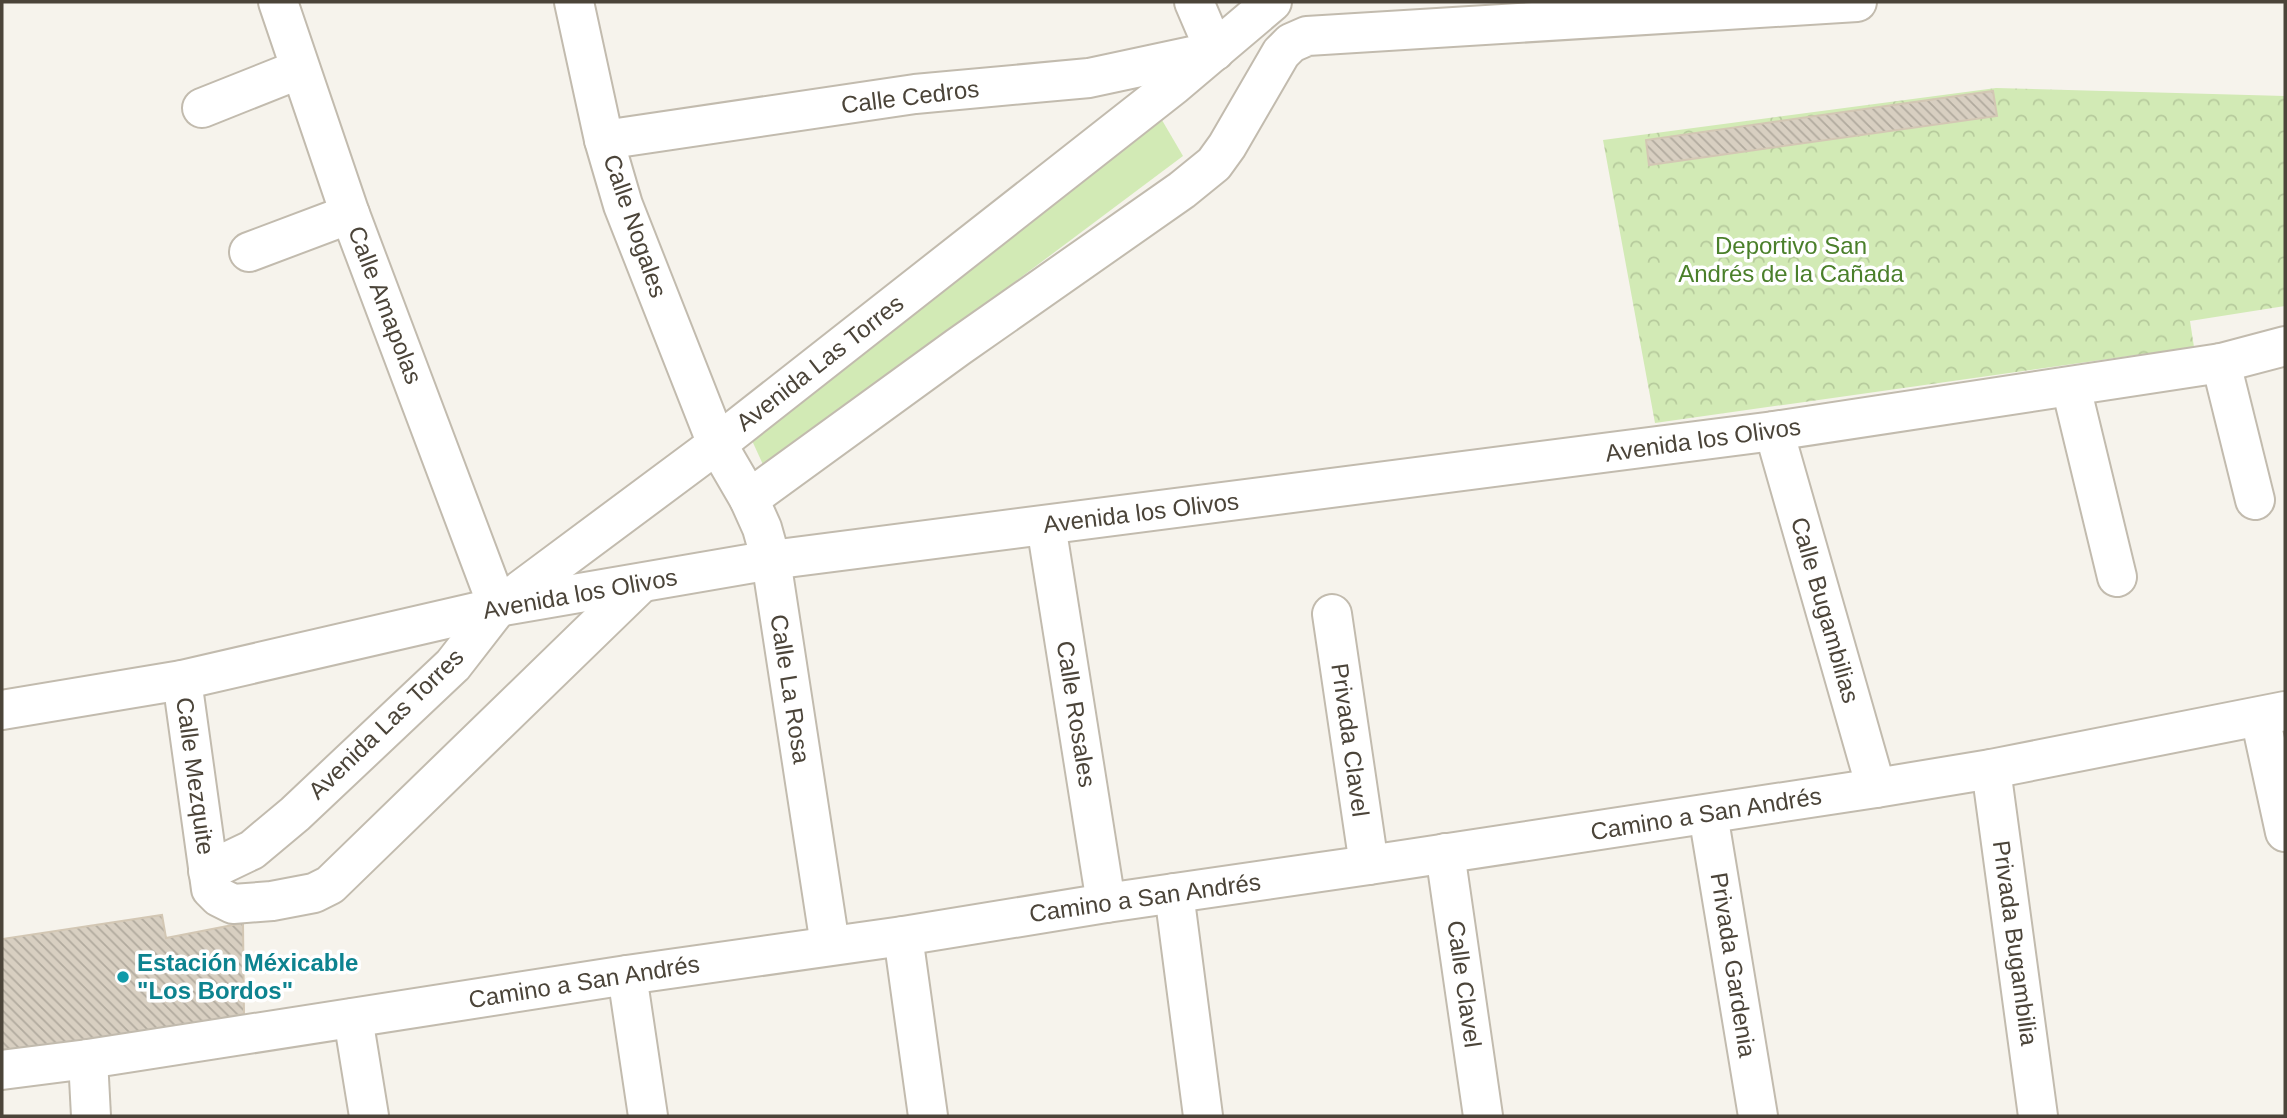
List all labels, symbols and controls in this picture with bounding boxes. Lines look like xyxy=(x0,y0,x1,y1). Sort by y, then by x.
street label: Calle Cedros xyxy=(839,75,980,118)
street label: Calle Nogales xyxy=(598,151,673,301)
street label: Calle Amapolas xyxy=(343,222,428,388)
park label: Deportivo San Andrés de la Cañada xyxy=(1678,232,1904,287)
street label: Avenida Las Torres xyxy=(731,289,909,436)
street label: Avenida los Olivos xyxy=(1604,412,1802,467)
street label: Avenida los Olivos xyxy=(1042,487,1240,538)
street label: Calle Bugambilias xyxy=(1786,514,1865,706)
street label: Avenida los Olivos xyxy=(481,563,679,624)
street label: Calle La Rosa xyxy=(765,612,816,766)
street label: Calle Rosales xyxy=(1052,639,1101,789)
street label: Avenida Las Torres xyxy=(303,643,469,804)
street label: Privada Clavel xyxy=(1326,661,1375,818)
street label: Calle Mezquite xyxy=(171,695,220,856)
street label: Camino a San Andrés xyxy=(1589,782,1823,845)
street label: Privada Bugambilia xyxy=(1988,839,2043,1048)
street label: Camino a San Andrés xyxy=(1027,868,1262,927)
street label: Privada Gardenia xyxy=(1706,871,1762,1060)
street label: Calle Clavel xyxy=(1442,919,1487,1049)
place label: Estación Méxicable "Los Bordos" xyxy=(137,949,358,1004)
street label: Camino a San Andrés xyxy=(467,950,701,1013)
marker: Estación Méxicable "Los Bordos" xyxy=(115,969,131,985)

